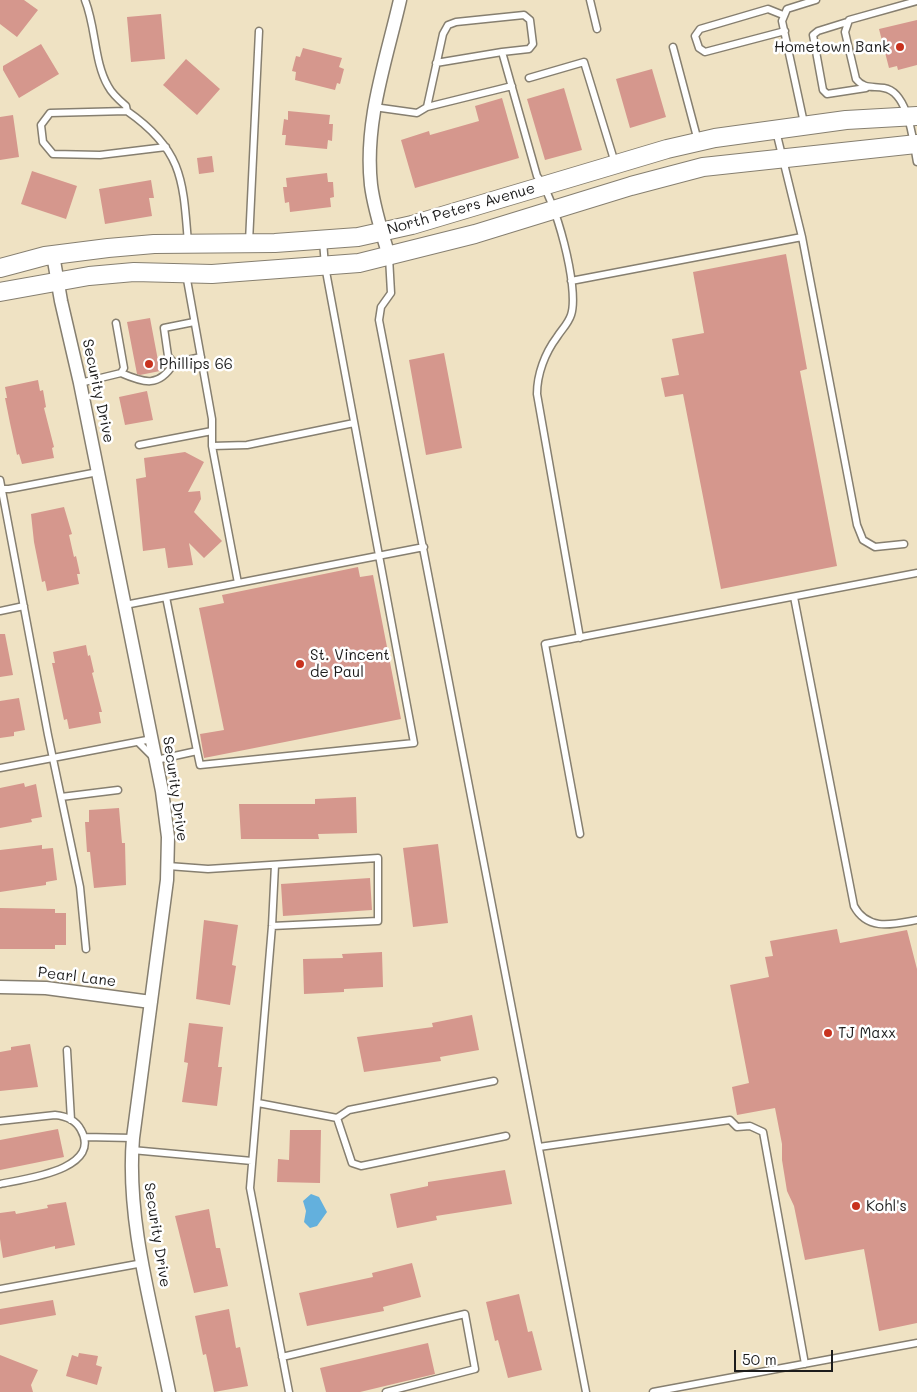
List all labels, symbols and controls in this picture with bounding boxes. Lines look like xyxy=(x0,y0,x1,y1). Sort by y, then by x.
place label: Hometown Bank xyxy=(774,38,890,56)
marker: Hometown Bank xyxy=(894,41,906,53)
street label: North Peters Avenue xyxy=(385,179,537,239)
street label: Security Drive xyxy=(78,337,118,445)
place label: Phillips 66 xyxy=(159,355,233,373)
marker: Phillips 66 xyxy=(143,358,155,370)
place label: St. Vincent de Paul xyxy=(310,646,390,681)
marker: St. Vincent de Paul xyxy=(294,658,306,670)
street label: Security Drive xyxy=(159,735,191,843)
street label: Pearl Lane xyxy=(37,963,117,991)
place label: TJ Maxx xyxy=(838,1024,896,1042)
marker: TJ Maxx xyxy=(822,1027,834,1039)
street label: Security Drive xyxy=(140,1181,174,1289)
place label: Kohl's xyxy=(866,1197,907,1215)
marker: Kohl's xyxy=(850,1200,862,1212)
scale bar xyxy=(737,1340,836,1372)
text: 50 m xyxy=(742,1349,777,1369)

